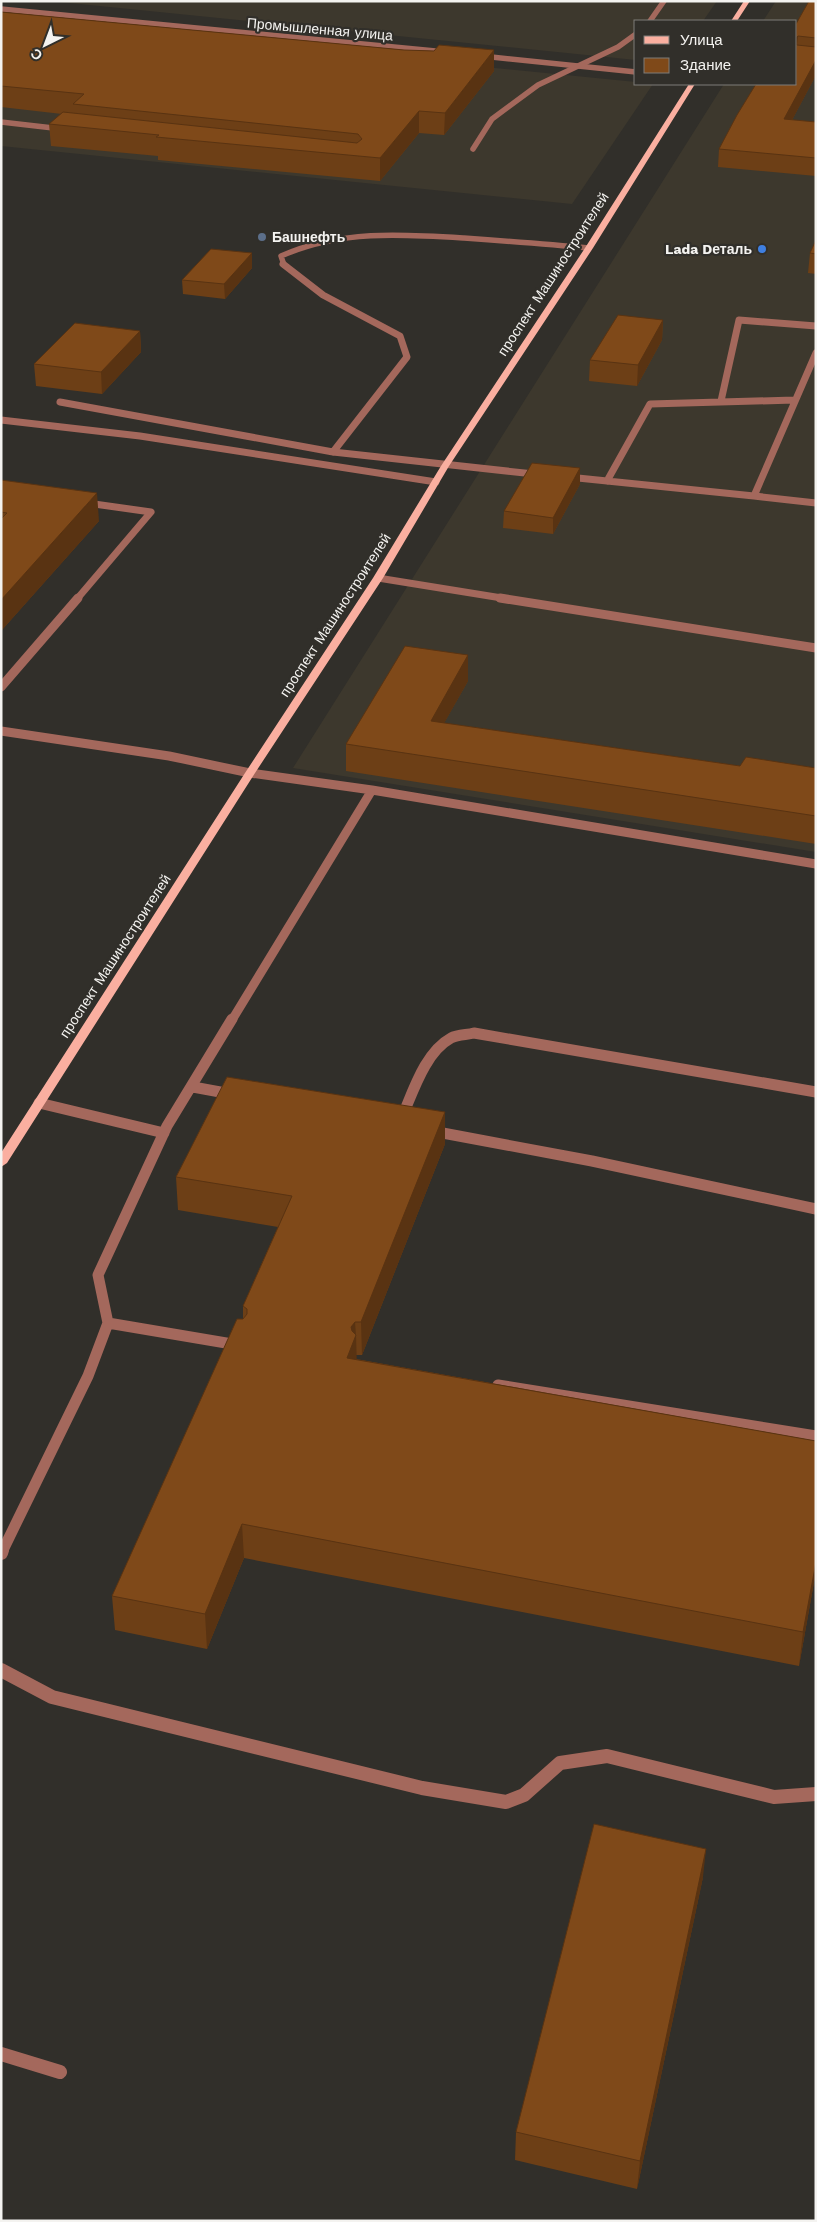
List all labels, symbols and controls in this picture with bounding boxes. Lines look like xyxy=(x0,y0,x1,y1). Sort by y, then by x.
street label: Промышленная улица xyxy=(246,15,394,43)
north arrow xyxy=(20,20,70,70)
legend xyxy=(634,20,797,85)
text: Улица xyxy=(680,31,723,49)
text: С xyxy=(27,45,45,64)
text: Здание xyxy=(680,56,731,74)
street label: проспект Машиностроителей xyxy=(494,189,612,359)
place label: Башнефть xyxy=(272,229,346,245)
marker: Башнефть xyxy=(256,231,268,243)
place label: Lada Dеталь xyxy=(665,241,752,257)
marker: Lada Dеталь xyxy=(756,243,768,255)
street label: проспект Машиностроителей xyxy=(276,530,394,700)
street label: проспект Машиностроителей xyxy=(56,871,174,1041)

